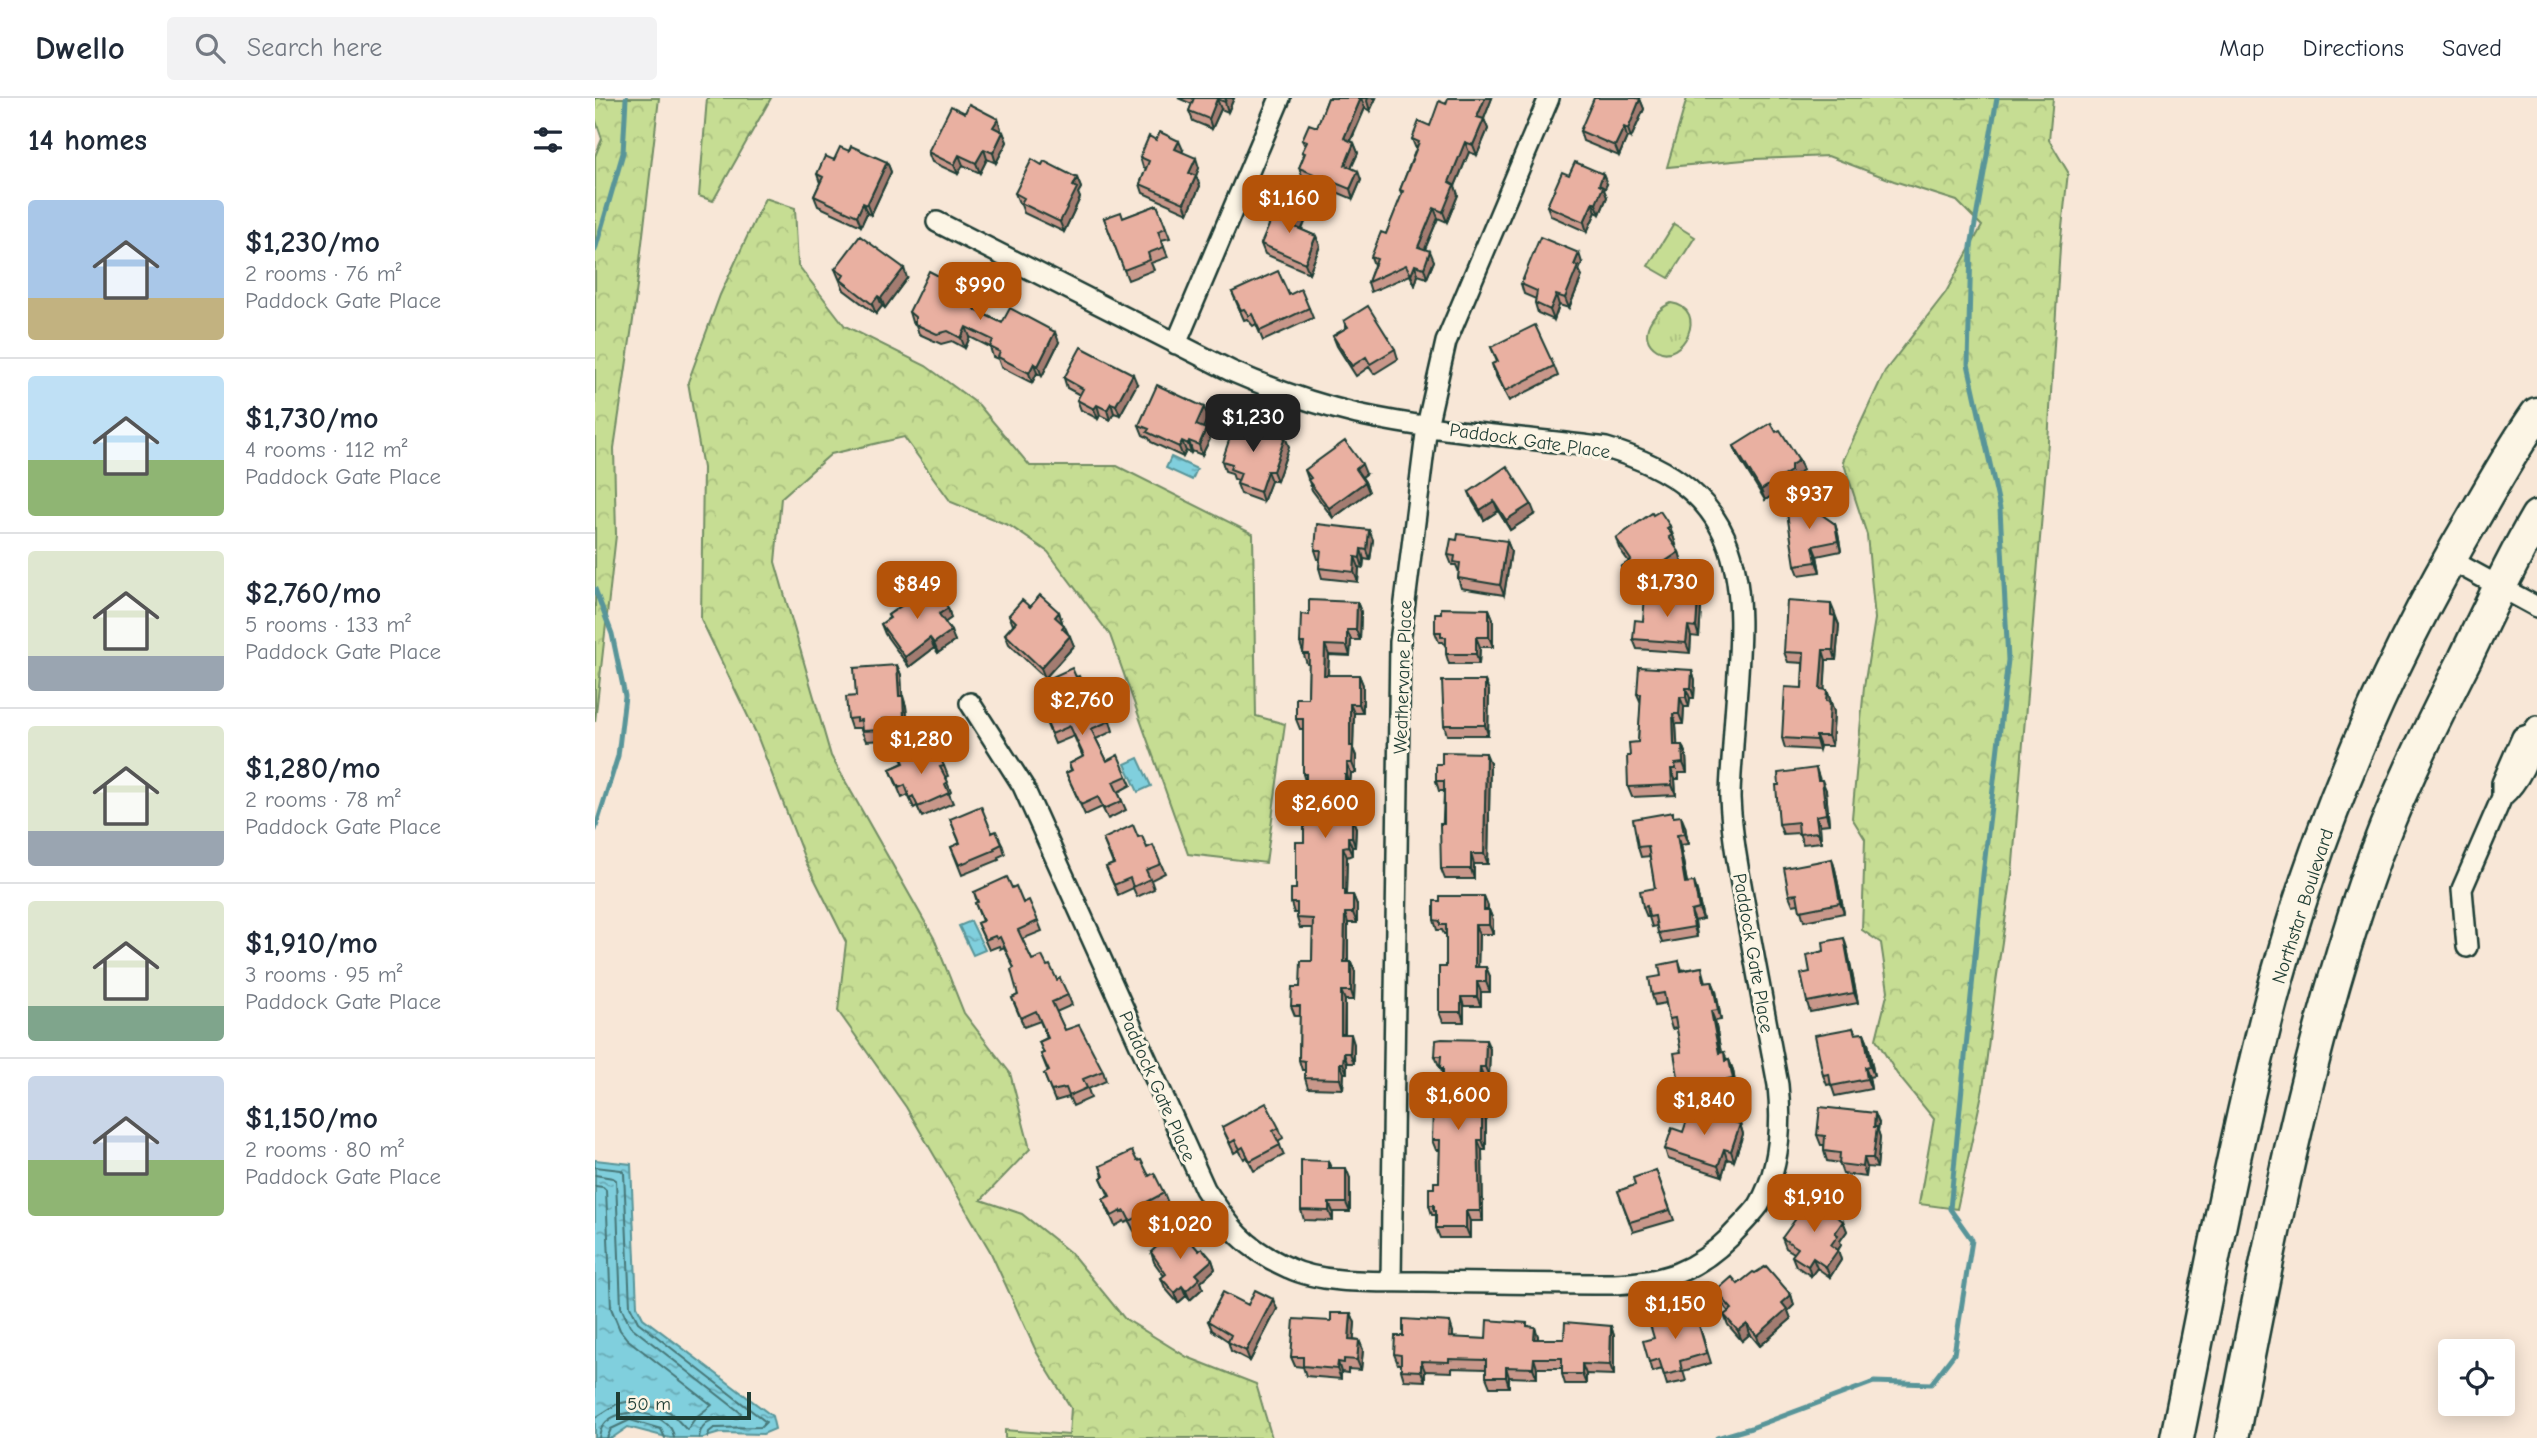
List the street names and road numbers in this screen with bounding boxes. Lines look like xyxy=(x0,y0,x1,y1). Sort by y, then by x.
street label: Paddock Gate Place xyxy=(1448,419,1612,463)
street label: Weathervane Place xyxy=(1389,600,1417,754)
street label: Northstar Boulevard xyxy=(2267,826,2338,987)
street label: Paddock Gate Place xyxy=(1728,872,1778,1035)
street label: Paddock Gate Place xyxy=(1114,1008,1200,1165)

